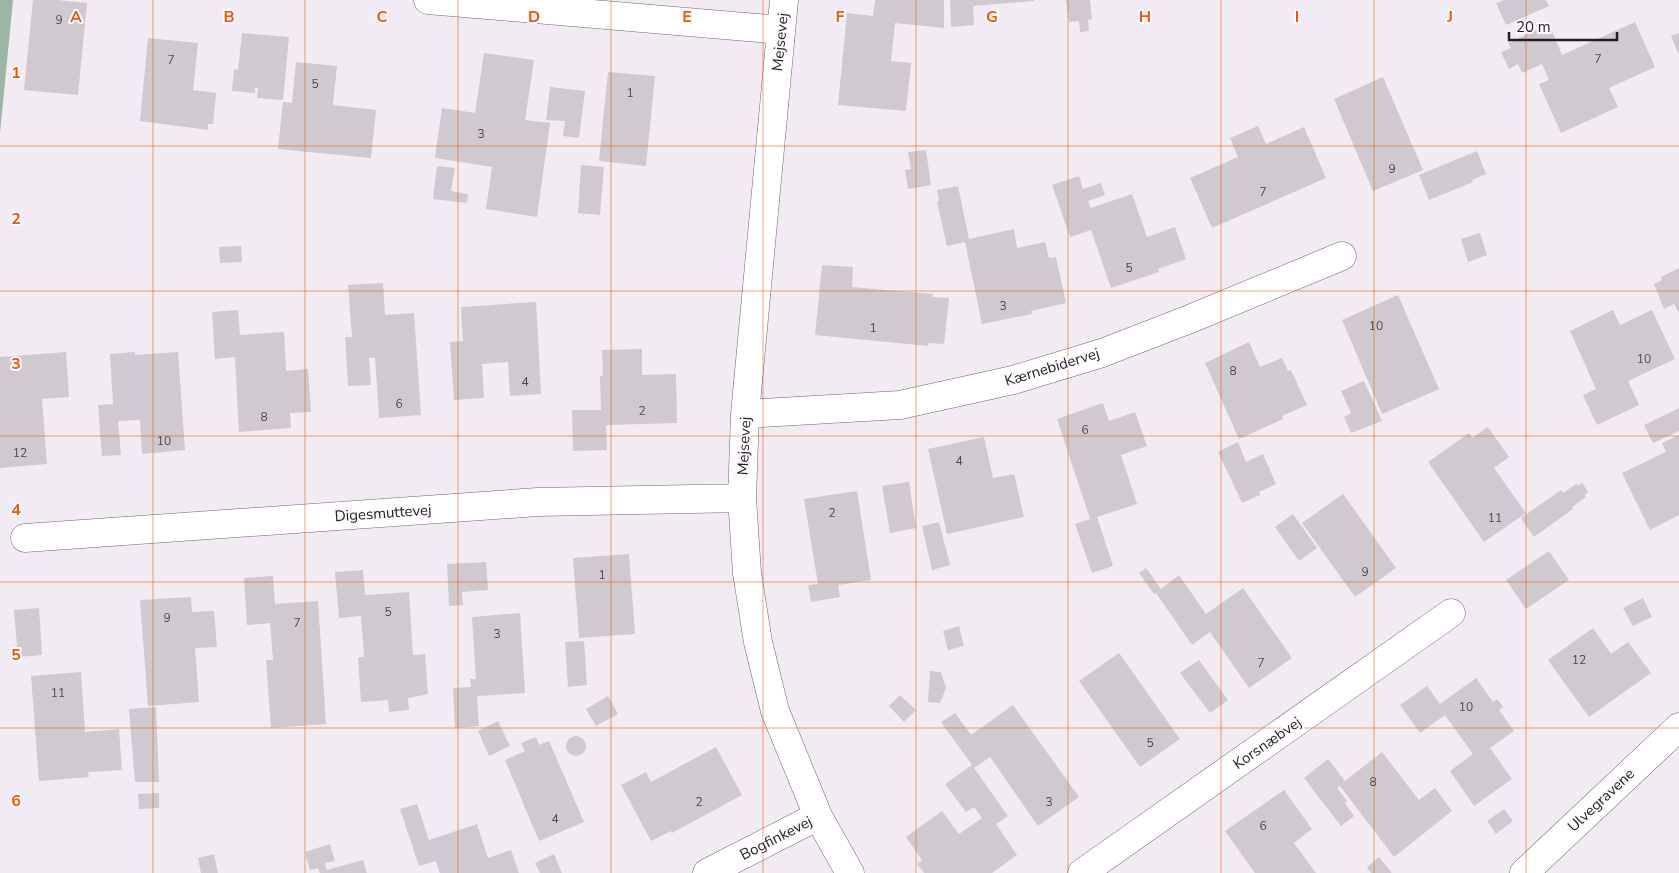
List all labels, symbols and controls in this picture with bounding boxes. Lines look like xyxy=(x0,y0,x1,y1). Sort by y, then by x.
text: A xyxy=(70,6,82,28)
text: B xyxy=(223,6,235,28)
text: C xyxy=(377,6,388,28)
text: D xyxy=(528,6,540,28)
text: E xyxy=(682,6,692,28)
text: F xyxy=(836,6,845,28)
text: G xyxy=(986,6,998,28)
text: H xyxy=(1139,6,1151,28)
text: I xyxy=(1295,6,1299,28)
text: J xyxy=(1446,6,1453,28)
scale bar xyxy=(1509,10,1616,42)
house number: 9 xyxy=(55,12,63,28)
street label: Mejsevej xyxy=(767,12,793,72)
text: 20 m xyxy=(1516,17,1551,37)
house number: 7 xyxy=(1594,51,1602,67)
house number: 7 xyxy=(167,52,175,68)
text: 1 xyxy=(11,62,21,84)
house number: 5 xyxy=(311,76,319,92)
house number: 1 xyxy=(626,85,634,101)
house number: 3 xyxy=(477,126,485,142)
house number: 9 xyxy=(1388,161,1396,177)
house number: 7 xyxy=(1259,184,1267,200)
text: 2 xyxy=(11,208,21,230)
house number: 5 xyxy=(1125,260,1133,276)
house number: 3 xyxy=(999,298,1007,314)
house number: 10 xyxy=(1369,318,1383,334)
house number: 1 xyxy=(869,320,877,336)
street label: Kærnebidervej xyxy=(1002,343,1102,391)
house number: 10 xyxy=(1637,351,1651,367)
text: 3 xyxy=(11,353,21,375)
house number: 8 xyxy=(1229,363,1237,379)
house number: 4 xyxy=(521,374,529,390)
house number: 6 xyxy=(395,396,403,412)
house number: 2 xyxy=(638,403,646,419)
house number: 8 xyxy=(260,409,268,425)
street label: Mejsevej xyxy=(732,416,756,476)
house number: 6 xyxy=(1081,422,1089,438)
house number: 10 xyxy=(157,433,171,449)
house number: 12 xyxy=(13,445,27,461)
house number: 4 xyxy=(955,453,963,469)
text: 4 xyxy=(11,499,21,521)
street label: Digesmuttevej xyxy=(334,500,432,526)
house number: 2 xyxy=(828,505,836,521)
house number: 11 xyxy=(1488,510,1502,526)
house number: 9 xyxy=(1361,564,1369,580)
house number: 1 xyxy=(598,567,606,583)
house number: 5 xyxy=(384,604,392,620)
house number: 9 xyxy=(163,610,171,626)
house number: 7 xyxy=(293,615,301,631)
house number: 3 xyxy=(493,626,501,642)
text: 5 xyxy=(11,644,21,666)
house number: 12 xyxy=(1572,652,1586,668)
house number: 7 xyxy=(1257,655,1265,671)
house number: 11 xyxy=(51,685,65,701)
house number: 10 xyxy=(1459,699,1473,715)
street label: Korsnæbvej xyxy=(1229,712,1305,774)
house number: 5 xyxy=(1146,735,1154,751)
street label: Ulvegravene xyxy=(1563,764,1639,836)
house number: 8 xyxy=(1369,774,1377,790)
text: 6 xyxy=(11,790,21,812)
house number: 2 xyxy=(695,794,703,810)
house number: 3 xyxy=(1045,794,1053,810)
house number: 4 xyxy=(551,811,559,827)
street label: Bogfinkevej xyxy=(736,811,816,865)
house number: 6 xyxy=(1259,818,1267,834)

